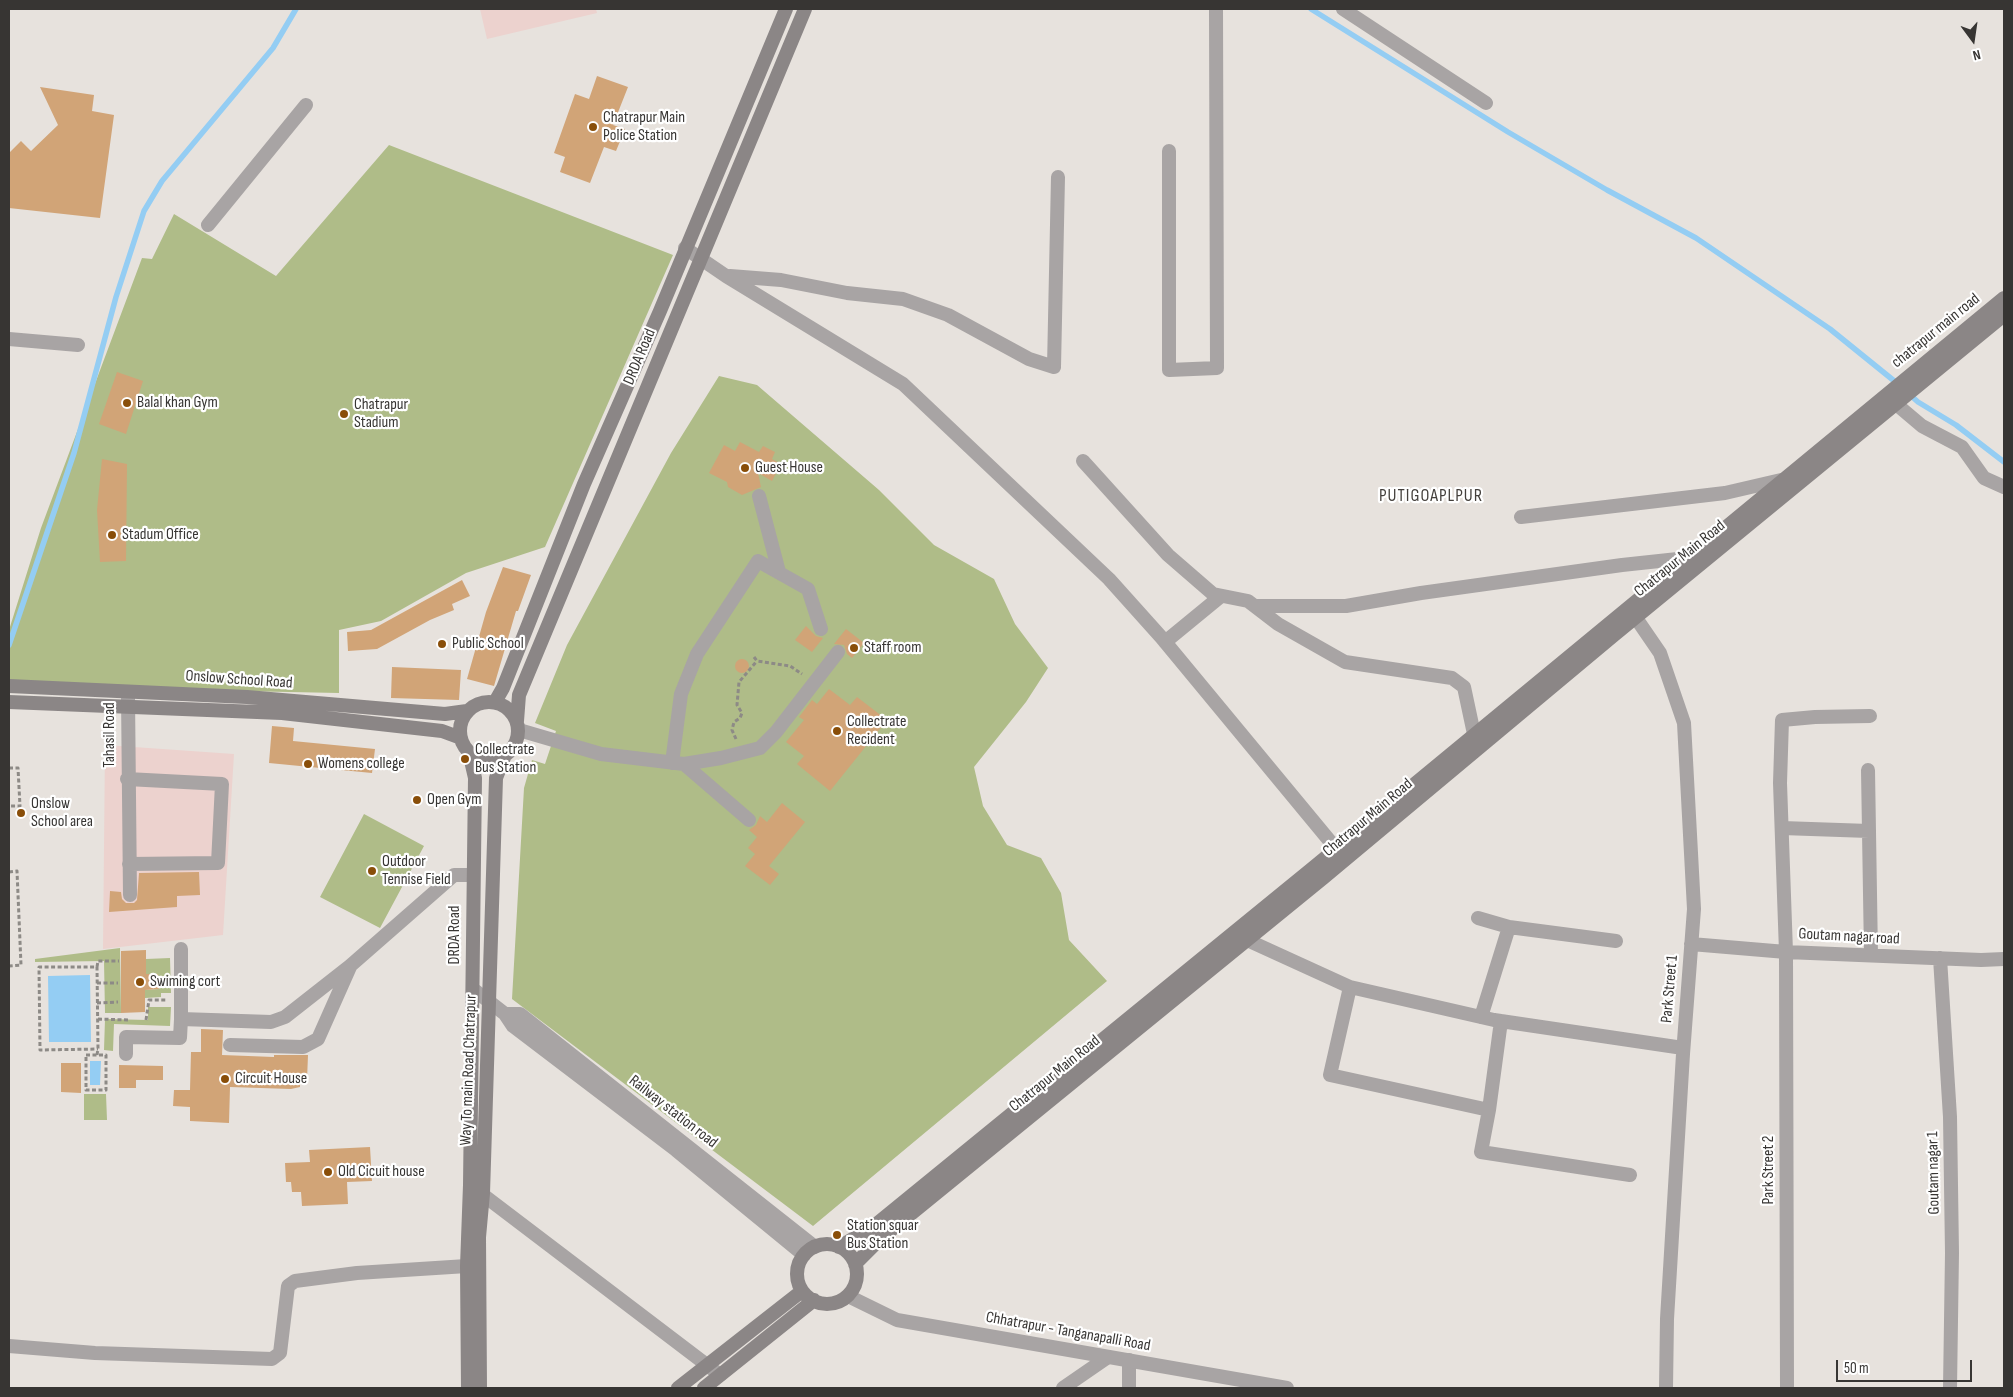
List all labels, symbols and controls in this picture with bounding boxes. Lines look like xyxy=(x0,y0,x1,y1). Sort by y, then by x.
north arrow xyxy=(1948,15,1998,65)
text: N xyxy=(1971,46,1982,64)
place label: Chatrapur Main Police Station xyxy=(603,108,685,146)
marker: Chatrapur Main Police Station xyxy=(587,121,599,133)
street label: chatrapur main road xyxy=(1888,290,1984,372)
street label: DRDA Road xyxy=(620,326,660,388)
place label: Balal khan Gym xyxy=(137,393,218,413)
place label: Chatrapur Stadium xyxy=(354,395,408,433)
marker: Balal khan Gym xyxy=(121,397,133,409)
marker: Chatrapur Stadium xyxy=(338,408,350,420)
place label: Guest House xyxy=(755,458,823,478)
marker: Guest House xyxy=(739,462,751,474)
district label: PUTIGOAPLPUR xyxy=(1377,485,1485,507)
street label: Chatrapur Main Road xyxy=(1631,517,1729,601)
place label: Stadum Office xyxy=(122,525,199,545)
marker: Stadum Office xyxy=(106,529,118,541)
place label: Public School xyxy=(452,634,524,654)
marker: Public School xyxy=(436,638,448,650)
place label: Staff room xyxy=(864,638,921,658)
marker: Staff room xyxy=(848,642,860,654)
street label: Onslow School Road xyxy=(185,667,293,693)
street label: Tahasil Road xyxy=(100,702,120,768)
place label: Collectrate Recident xyxy=(847,712,907,750)
marker: Collectrate Recident xyxy=(831,725,843,737)
place label: Collectrate Bus Station xyxy=(475,740,536,778)
marker: Collectrate Bus Station xyxy=(459,753,471,765)
place label: Womens college xyxy=(318,754,405,774)
marker: Womens college xyxy=(302,758,314,770)
street label: Chatrapur Main Road xyxy=(1319,775,1417,861)
place label: Open Gym xyxy=(427,790,482,810)
place label: Onslow School area xyxy=(31,794,93,832)
marker: Open Gym xyxy=(411,794,423,806)
marker: Onslow School area xyxy=(15,807,27,819)
place label: Outdoor Tennise Field xyxy=(382,852,451,890)
marker: Outdoor Tennise Field xyxy=(366,865,378,877)
street label: DRDA Road xyxy=(445,906,465,964)
street label: Goutam nagar road xyxy=(1798,925,1900,949)
street label: Park Street 1 xyxy=(1657,954,1683,1024)
place label: Swiming cort xyxy=(150,972,220,992)
marker: Swiming cort xyxy=(134,976,146,988)
street label: Way To main Road Chatrapur xyxy=(457,994,481,1146)
street label: Chatrapur Main Road xyxy=(1006,1032,1104,1116)
place label: Circuit House xyxy=(235,1069,307,1089)
street label: Railway station road xyxy=(625,1071,721,1153)
marker: Circuit House xyxy=(219,1073,231,1085)
street label: Goutam nagar 1 xyxy=(1924,1131,1944,1215)
street label: Park Street 2 xyxy=(1759,1136,1779,1204)
place label: Old Cicuit house xyxy=(338,1162,425,1182)
marker: Old Cicuit house xyxy=(322,1166,334,1178)
place label: Station squar Bus Station xyxy=(847,1216,919,1254)
marker: Station squar Bus Station xyxy=(831,1229,843,1241)
street label: Chhatrapur - Tanganapalli Road xyxy=(984,1308,1152,1356)
scale bar xyxy=(1838,1350,1974,1382)
text: 50 m xyxy=(1844,1359,1869,1378)

